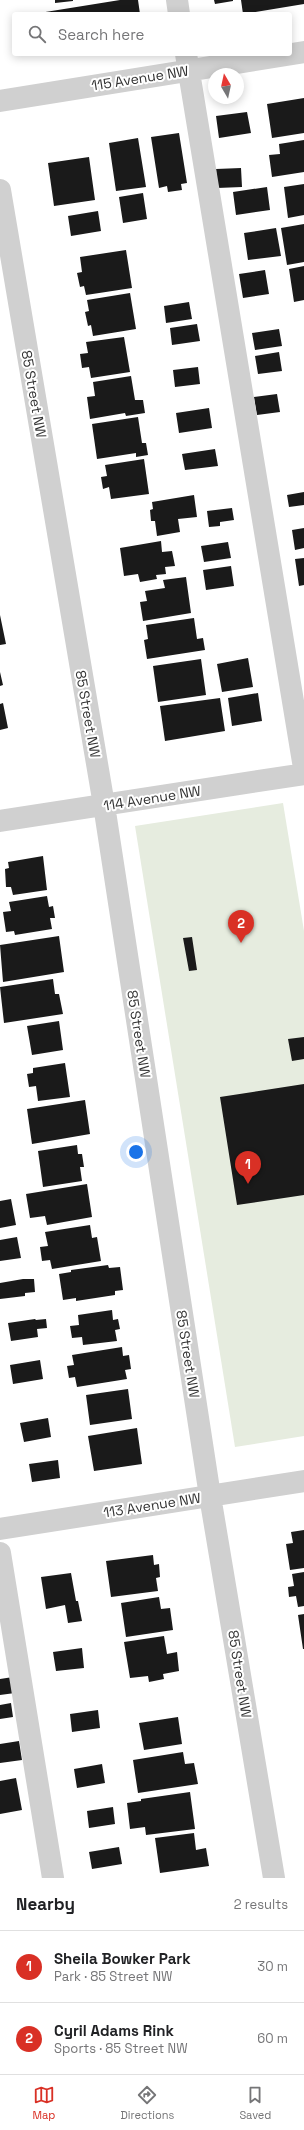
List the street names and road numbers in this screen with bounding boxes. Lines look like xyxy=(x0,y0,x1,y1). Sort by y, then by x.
street label: 115 Avenue NW xyxy=(90,61,190,95)
street label: 85 Street NW xyxy=(17,349,51,439)
street label: 85 Street NW xyxy=(71,669,105,759)
street label: 114 Avenue NW xyxy=(102,781,202,815)
street label: 85 Street NW xyxy=(123,989,155,1079)
street label: 85 Street NW xyxy=(172,1309,204,1399)
street label: 113 Avenue NW xyxy=(102,1488,202,1522)
street label: 85 Street NW xyxy=(224,1629,256,1719)

